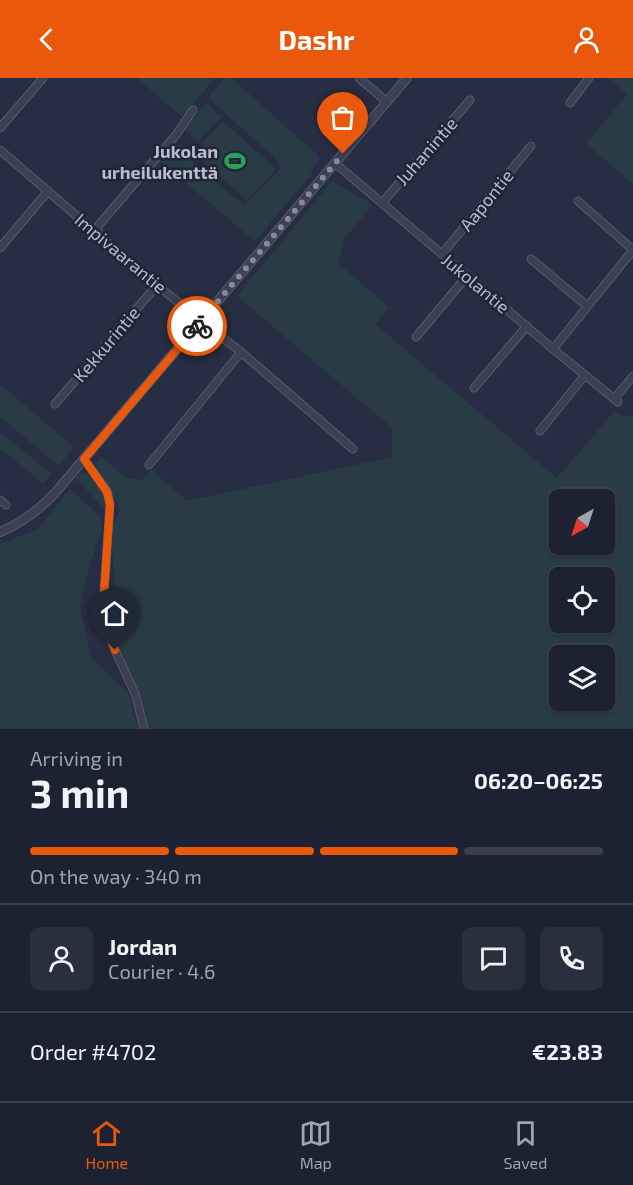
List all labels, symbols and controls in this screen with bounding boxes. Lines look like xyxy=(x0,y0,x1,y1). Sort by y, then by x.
icon: back xyxy=(30,23,63,56)
text: Dashr xyxy=(279,23,354,55)
icon: person xyxy=(570,23,603,56)
pin xyxy=(317,92,368,154)
icon: bag xyxy=(326,101,359,134)
street label: Juhanintie xyxy=(390,112,462,190)
place label: Jukolan urheilukenttä xyxy=(101,140,218,183)
sports icon: Jukolan urheilukenttä xyxy=(223,149,247,173)
street label: Aapontie xyxy=(454,165,518,235)
street label: Impivaarantie xyxy=(71,208,171,298)
street label: Jukolantie xyxy=(437,248,515,318)
courier xyxy=(167,296,227,356)
street label: Kekkurintie xyxy=(68,302,144,386)
icon: bike xyxy=(181,310,214,343)
north arrow xyxy=(549,489,615,555)
map controls xyxy=(549,489,615,711)
button: locate xyxy=(549,567,615,633)
pin xyxy=(89,588,140,650)
icon: home xyxy=(98,597,131,630)
button: layers xyxy=(549,645,615,711)
text: Arriving in xyxy=(30,746,123,770)
text: 06:20–06:25 xyxy=(474,767,603,793)
text: 3 min xyxy=(30,769,129,816)
text: On the way · 340 m xyxy=(30,864,202,888)
button: person xyxy=(30,927,93,990)
button: chat xyxy=(462,927,525,990)
button: phone xyxy=(540,927,603,990)
text: Jordan xyxy=(108,933,177,959)
text: Courier · 4.6 xyxy=(108,959,215,983)
text: Order #4702 xyxy=(30,1038,156,1064)
text: €23.83 xyxy=(532,1038,603,1064)
tab: Home xyxy=(86,1117,128,1172)
tab: Map xyxy=(299,1117,332,1172)
tab: Saved xyxy=(503,1117,547,1172)

